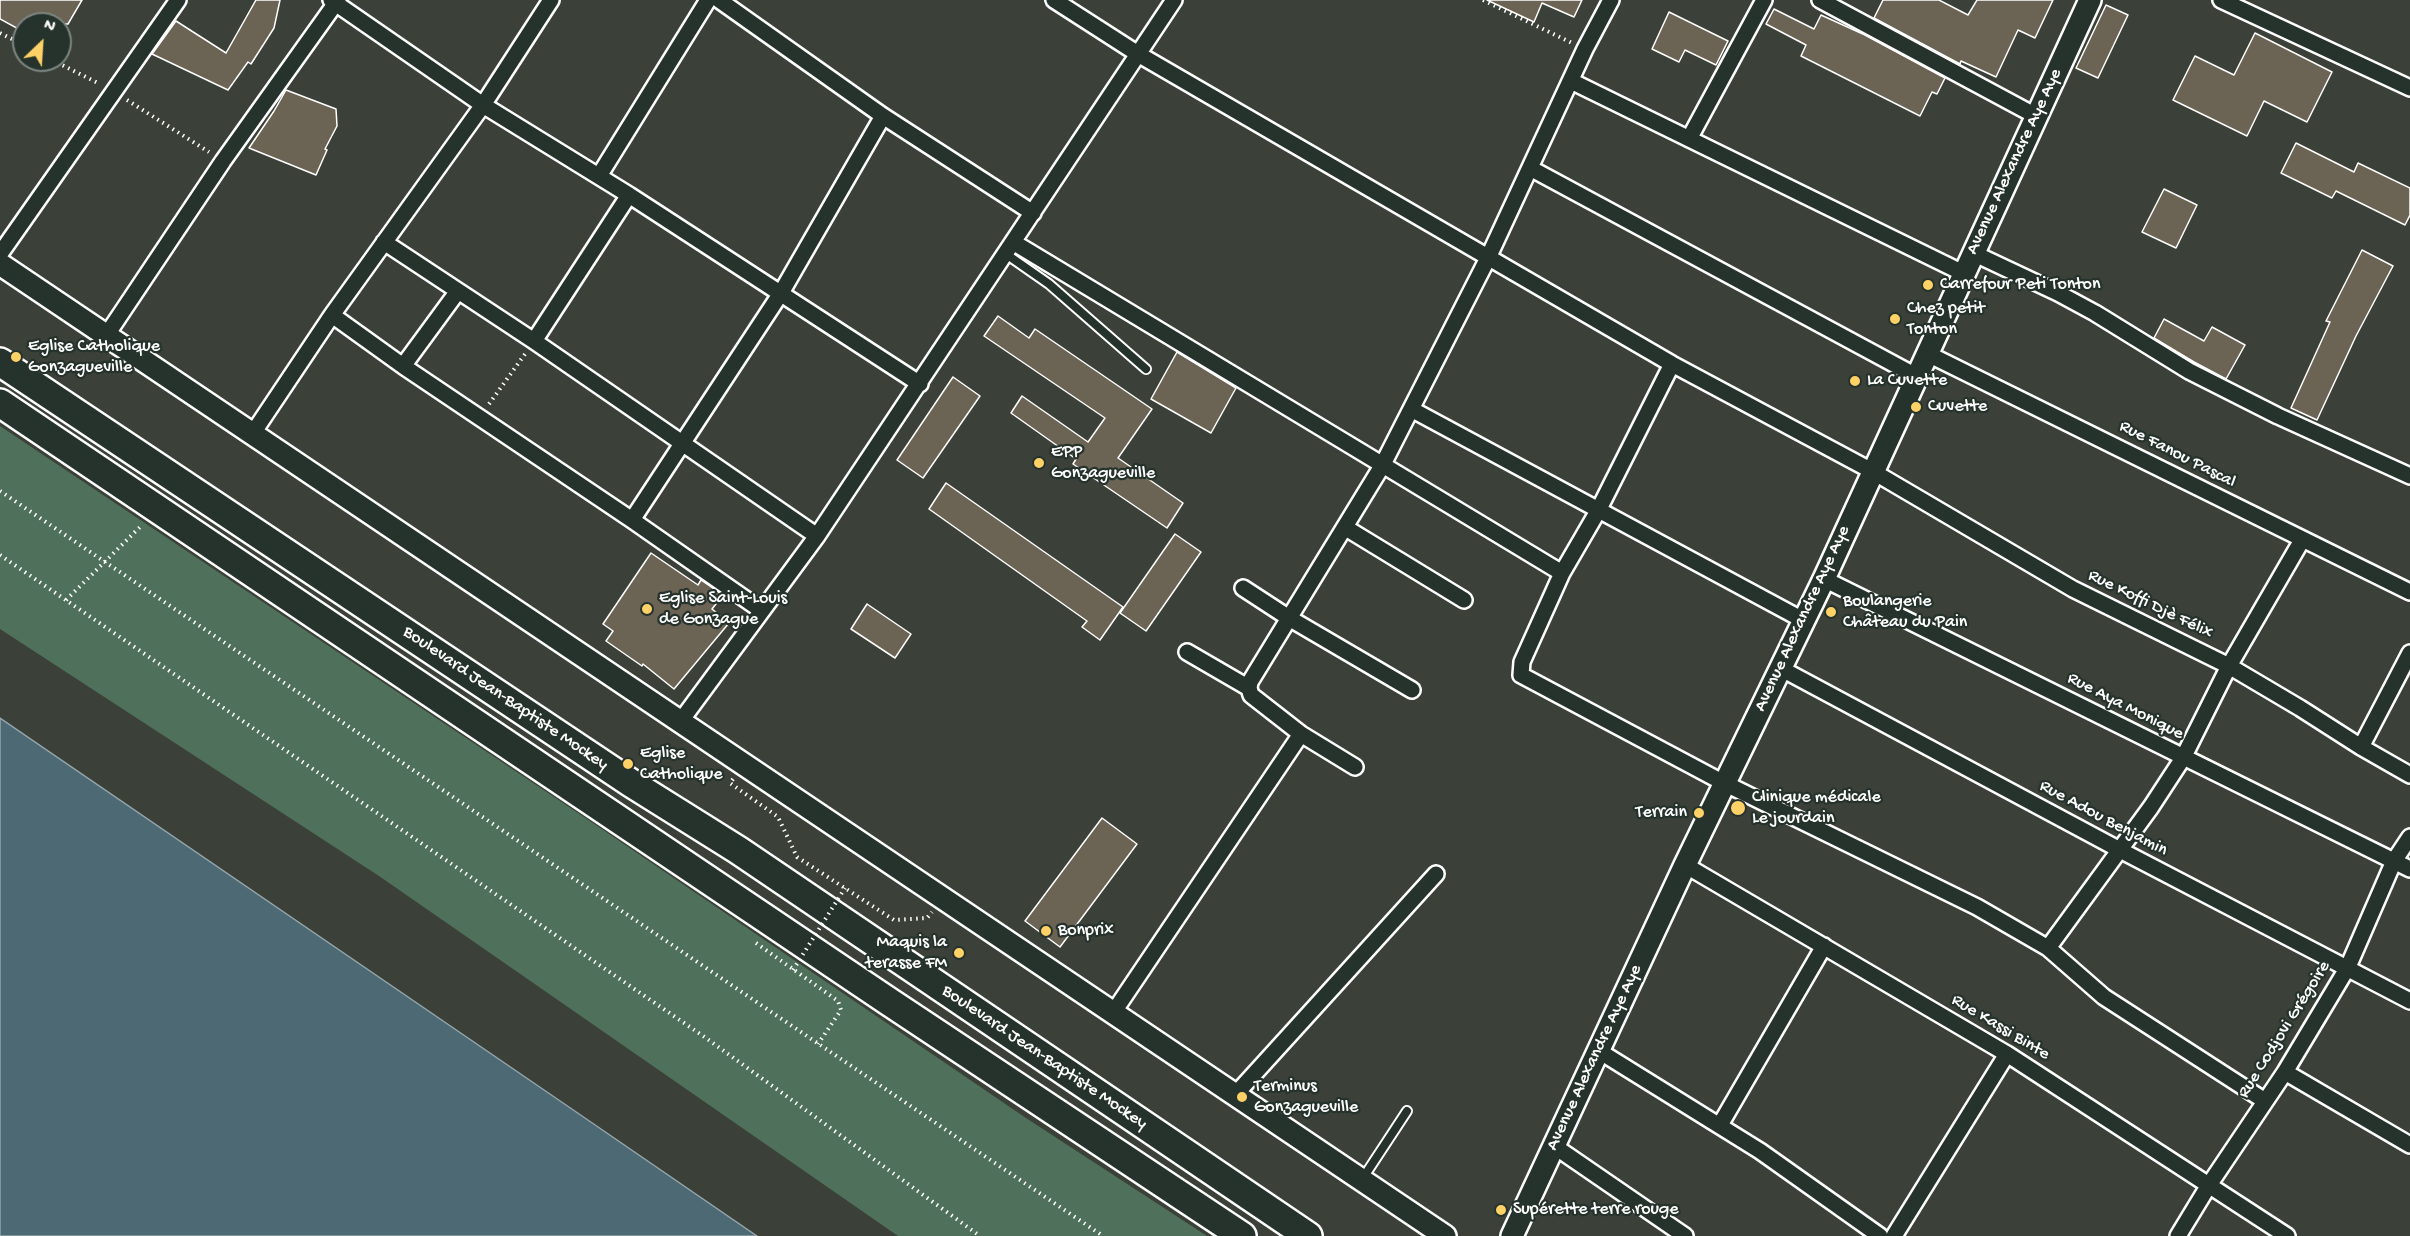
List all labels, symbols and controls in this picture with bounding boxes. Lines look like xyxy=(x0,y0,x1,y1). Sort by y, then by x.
north arrow xyxy=(12,12,72,72)
text: N xyxy=(40,16,58,38)
street label: Avenue Alexandre Aye Aye xyxy=(1962,66,2068,258)
place label: Carrefour Peti Tonton xyxy=(1940,274,2101,296)
marker: Carrefour Peti Tonton xyxy=(1921,278,1935,292)
place label: Chez petit Tonton xyxy=(1907,298,1985,340)
marker: Chez petit Tonton xyxy=(1888,312,1902,326)
place label: Eglise Catholique Gonzagueville xyxy=(28,336,160,378)
marker: Eglise Catholique Gonzagueville xyxy=(9,350,23,364)
place label: La Cuvette xyxy=(1867,370,1947,392)
marker: La Cuvette xyxy=(1848,374,1862,388)
place label: Cuvette xyxy=(1928,396,1987,418)
marker: Cuvette xyxy=(1909,400,1923,414)
street label: Rue Fanou Pascal xyxy=(2115,416,2239,494)
place label: EPP Gonzagueville xyxy=(1051,442,1155,484)
marker: EPP Gonzagueville xyxy=(1032,456,1046,470)
street label: Avenue Alexandre Aye Aye xyxy=(1750,523,1856,715)
street label: Rue Koffi Djè Félix xyxy=(2084,565,2216,645)
place label: Eglise Saint-Louis de Gonzague xyxy=(659,588,787,630)
place label: Boulangerie Château du Pain xyxy=(1843,591,1967,634)
marker: Eglise Saint-Louis de Gonzague xyxy=(640,602,654,616)
marker: Boulangerie Château du Pain xyxy=(1824,605,1838,619)
street label: Boulevard Jean-Baptiste Mockey xyxy=(398,622,612,776)
street label: Rue Aya Monique xyxy=(2063,668,2187,746)
place label: Eglise Catholique xyxy=(640,743,722,786)
marker: Eglise Catholique xyxy=(621,757,635,771)
street label: Rue Adou Benjamin xyxy=(2035,776,2171,862)
place label: Clinique médicale Le jourdain xyxy=(1752,787,1881,830)
marker: Clinique médicale Le jourdain xyxy=(1729,799,1747,817)
place label: Terrain xyxy=(1636,802,1687,824)
marker: Terrain xyxy=(1692,806,1706,820)
place label: Bonprix xyxy=(1058,920,1114,942)
marker: Bonprix xyxy=(1039,924,1053,938)
place label: Maquis la terasse FM xyxy=(865,932,947,974)
marker: Maquis la terasse FM xyxy=(952,946,966,960)
street label: Rue Codjovi Grégoire xyxy=(2234,957,2336,1103)
street label: Avenue Alexandre Aye Aye xyxy=(1542,962,1648,1154)
street label: Boulevard Jean-Baptiste Mockey xyxy=(937,981,1151,1135)
street label: Rue Kassi Binte xyxy=(1947,990,2053,1066)
place label: Terminus Gonzagueville xyxy=(1254,1076,1358,1118)
marker: Terminus Gonzagueville xyxy=(1235,1090,1249,1104)
place label: Supérette terre rouge xyxy=(1513,1199,1678,1221)
marker: Supérette terre rouge xyxy=(1494,1203,1508,1217)

